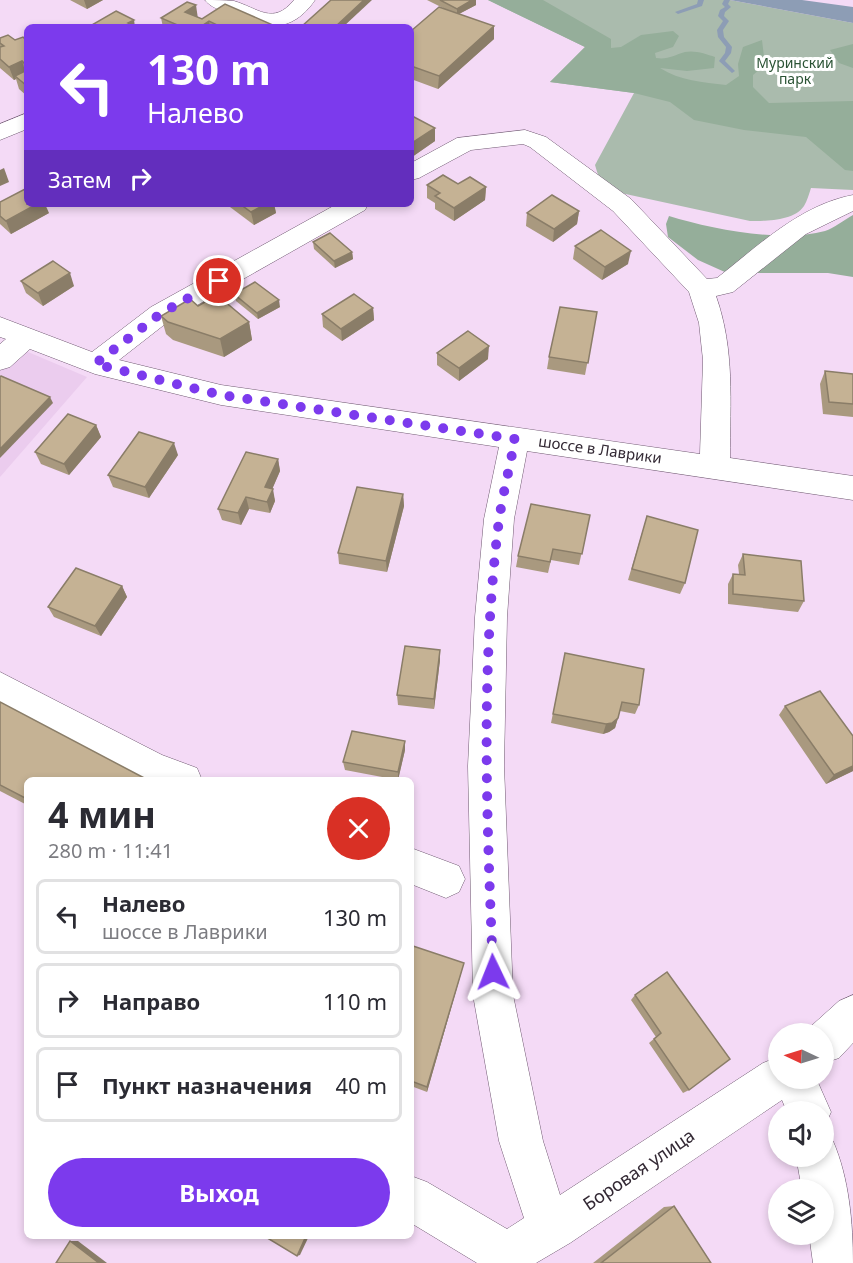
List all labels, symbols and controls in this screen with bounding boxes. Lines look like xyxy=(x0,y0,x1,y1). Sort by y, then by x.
text: 130 m xyxy=(147,40,271,97)
icon: left xyxy=(48,48,126,126)
park label: Муринский парк xyxy=(756,53,834,88)
text: Налево xyxy=(147,94,244,131)
icon: right xyxy=(124,162,157,195)
text: Затем xyxy=(48,164,112,194)
pin xyxy=(193,255,244,306)
icon: arrive xyxy=(202,264,235,297)
street label: шоссе в Лаврики xyxy=(537,430,663,468)
text: 4 мин xyxy=(48,790,156,839)
button: close xyxy=(327,797,390,860)
text: 280 m · 11:41 xyxy=(48,837,173,864)
text: Налево xyxy=(102,888,185,918)
icon: left xyxy=(51,900,84,933)
text: 130 m xyxy=(323,902,387,932)
text: шоссе в Лаврики xyxy=(102,918,268,945)
position arrow xyxy=(461,940,525,1004)
icon: right xyxy=(51,984,84,1017)
text: Направо xyxy=(102,986,200,1016)
text: 110 m xyxy=(323,986,387,1016)
north arrow xyxy=(768,1023,834,1089)
map controls xyxy=(768,1023,834,1245)
icon: arrive xyxy=(51,1068,84,1101)
text: Пункт назначения xyxy=(102,1070,312,1100)
text: 40 m xyxy=(336,1070,387,1100)
button: sound xyxy=(768,1101,834,1167)
street label: Боровая улица xyxy=(578,1123,699,1215)
button: Выход xyxy=(48,1158,390,1227)
button: layers xyxy=(768,1179,834,1245)

